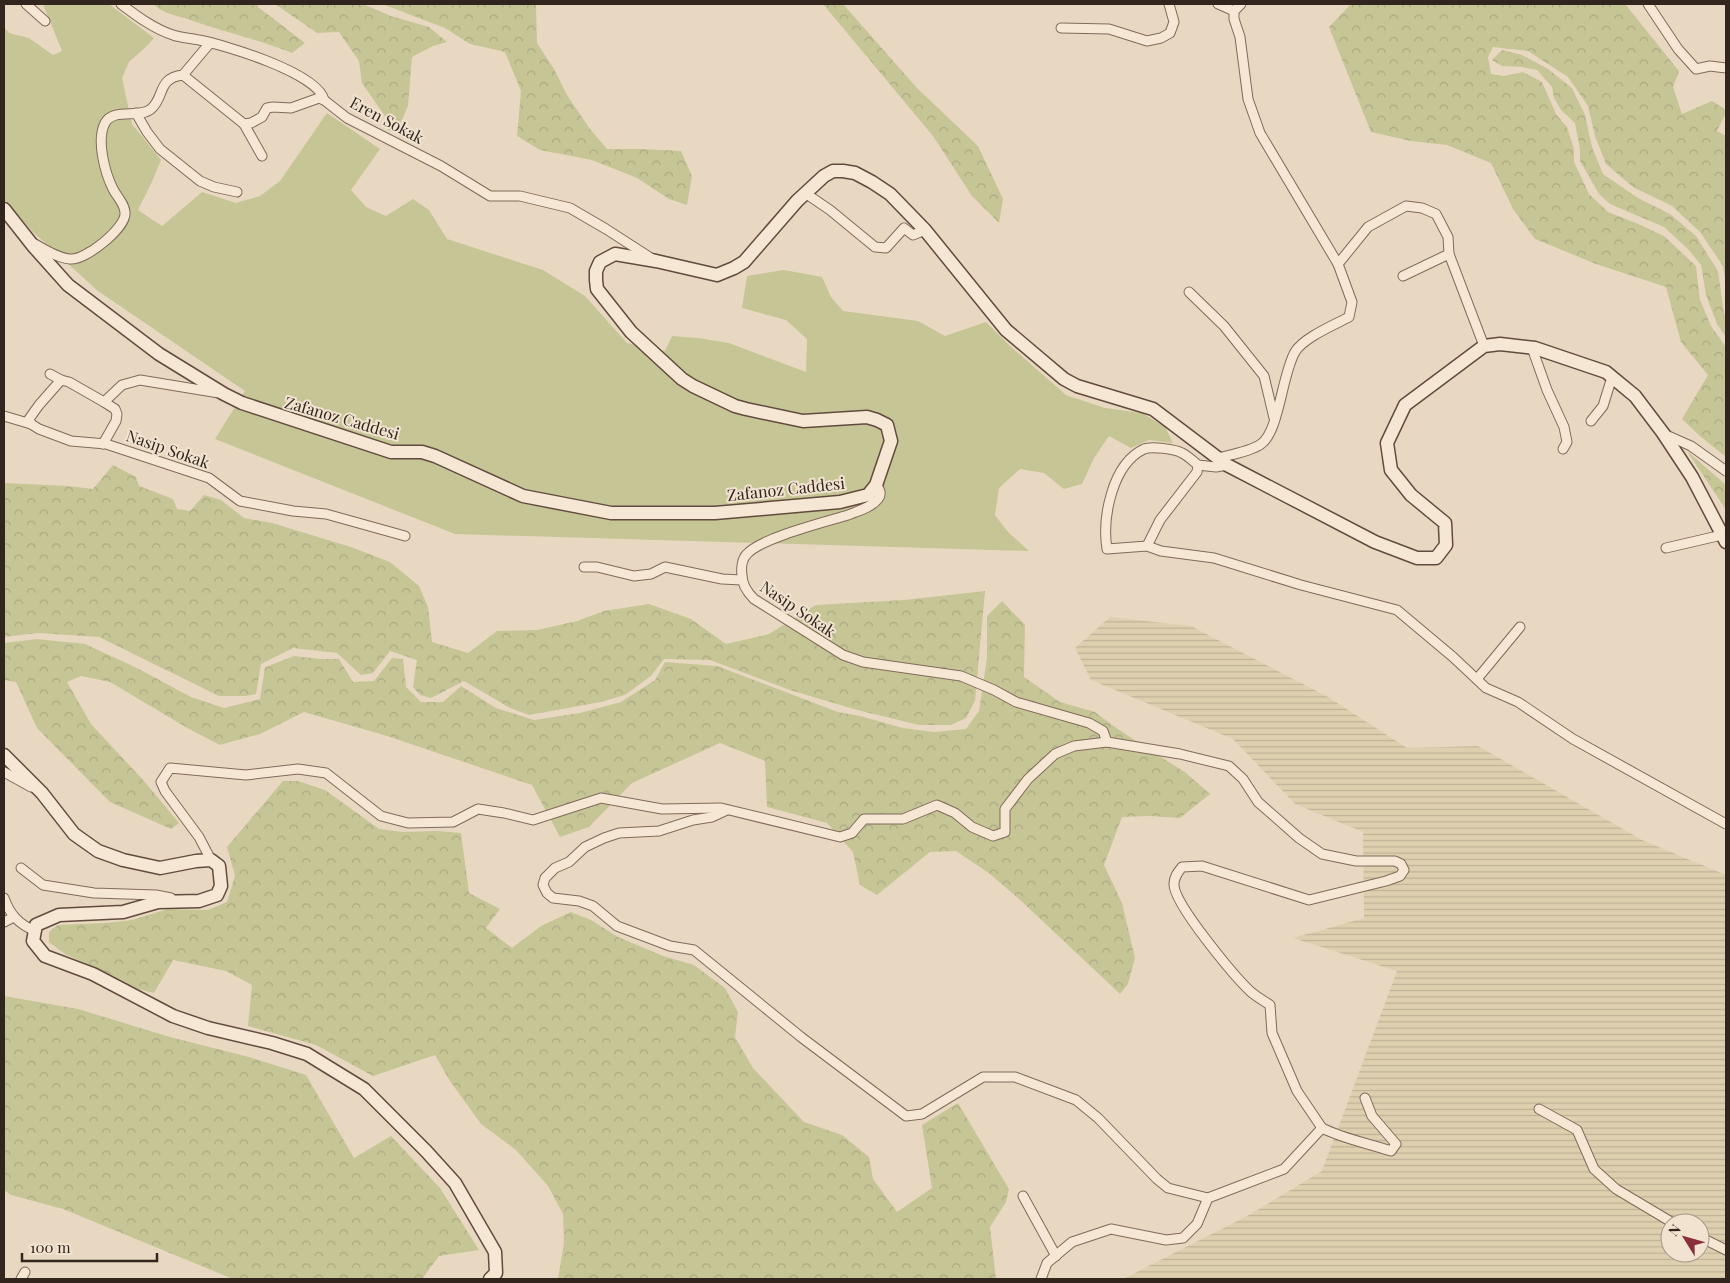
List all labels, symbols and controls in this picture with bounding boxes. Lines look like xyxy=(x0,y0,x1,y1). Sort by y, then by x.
street label: Eren Sokak xyxy=(347,91,428,148)
street label: Zafanoz Caddesi xyxy=(282,391,402,444)
street label: Nasip Sokak xyxy=(124,424,213,473)
street label: Zafanoz Caddesi xyxy=(726,472,846,505)
street label: Nasip Sokak xyxy=(756,576,840,642)
north arrow xyxy=(1660,1213,1710,1263)
text: N xyxy=(1664,1220,1685,1240)
scale bar xyxy=(22,1230,158,1262)
text: 100 m xyxy=(30,1237,71,1257)

